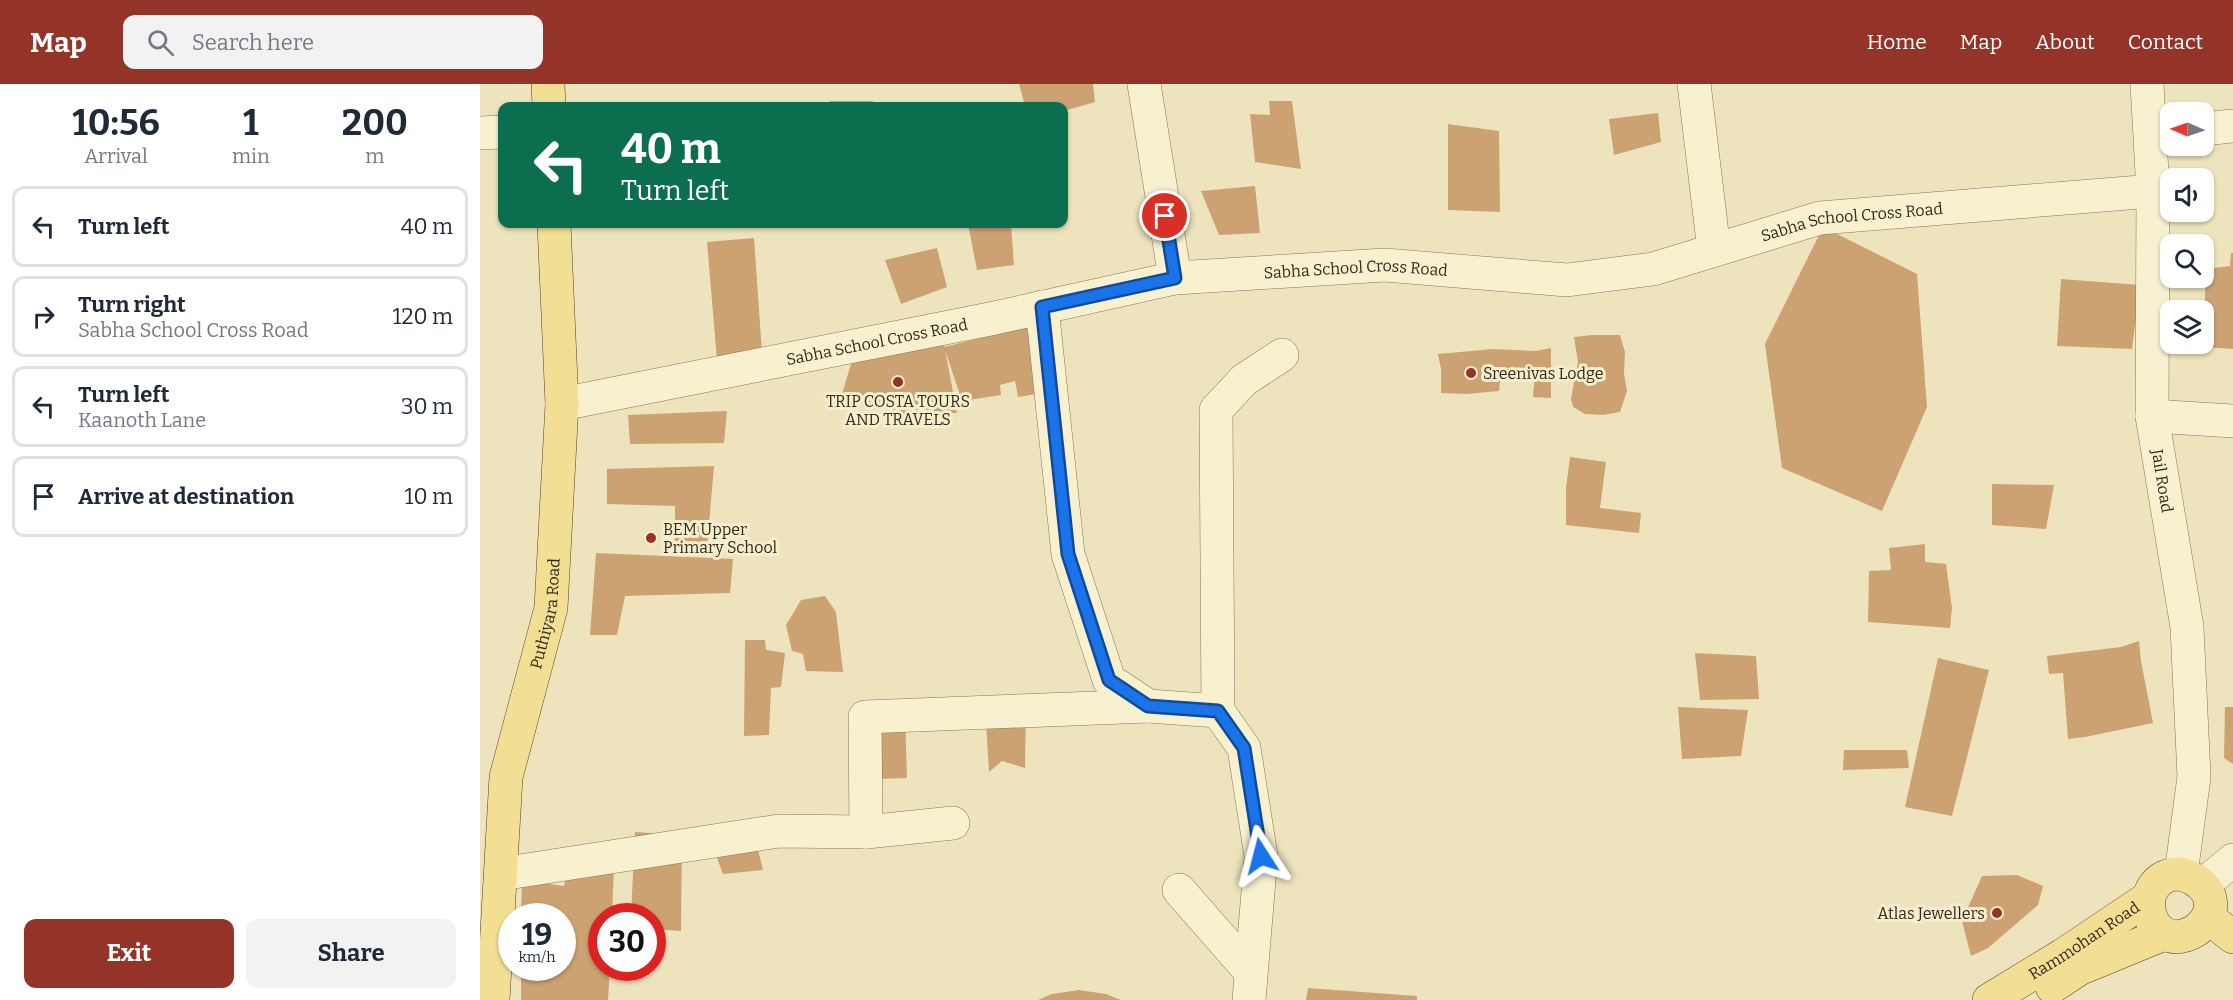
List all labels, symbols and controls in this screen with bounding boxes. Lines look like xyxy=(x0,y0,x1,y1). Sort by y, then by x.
search box xyxy=(123,15,543,69)
text: Map xyxy=(30,26,87,59)
icon: search xyxy=(144,26,177,59)
text: Search here xyxy=(192,29,314,56)
text: Home xyxy=(1867,29,1927,55)
text: Map xyxy=(1960,29,2002,55)
text: About xyxy=(2035,29,2095,55)
text: Contact xyxy=(2128,29,2203,55)
text: 10:56 xyxy=(72,101,160,145)
text: 1 xyxy=(243,101,259,145)
text: 200 xyxy=(342,101,408,145)
north arrow xyxy=(2160,102,2214,156)
map controls xyxy=(2160,102,2214,354)
text: 40 m xyxy=(621,124,721,174)
icon: left xyxy=(522,126,600,204)
text: Arrival xyxy=(84,144,148,168)
text: min xyxy=(232,144,270,168)
text: m xyxy=(365,144,384,168)
button: sound xyxy=(2160,168,2214,222)
text: Turn left xyxy=(621,175,729,207)
pin xyxy=(1139,190,1190,241)
icon: arrive xyxy=(1148,199,1181,232)
street label: Sabha School Cross Road xyxy=(1759,199,1944,246)
icon: left xyxy=(27,210,60,243)
text: Turn left xyxy=(78,213,170,240)
text: 40 m xyxy=(401,213,453,240)
button: search xyxy=(2160,234,2214,288)
street label: Sabha School Cross Road xyxy=(1263,256,1449,282)
text: Turn right xyxy=(78,291,186,318)
icon: right xyxy=(27,300,60,333)
button: layers xyxy=(2160,300,2214,354)
text: 120 m xyxy=(393,303,453,330)
street label: Sabha School Cross Road xyxy=(785,315,970,369)
text: Sabha School Cross Road xyxy=(78,318,309,342)
place label: Sreenivas Lodge xyxy=(1483,364,1603,383)
marker: Sreenivas Lodge xyxy=(1464,366,1478,380)
marker: TRIP COSTA TOURS AND TRAVELS xyxy=(891,375,905,389)
text: Turn left xyxy=(78,381,170,408)
icon: left xyxy=(27,390,60,423)
place label: TRIP COSTA TOURS AND TRAVELS xyxy=(826,392,970,429)
text: 30 m xyxy=(401,393,453,420)
text: Kaanoth Lane xyxy=(78,408,206,432)
street label: Jail Road xyxy=(2148,447,2177,515)
icon: arrive xyxy=(27,480,60,513)
text: Arrive at destination xyxy=(78,483,294,510)
text: 10 m xyxy=(405,483,453,510)
place label: BEM Upper Primary School xyxy=(663,520,778,557)
marker: BEM Upper Primary School xyxy=(644,531,658,545)
street label: Puthiyara Road xyxy=(526,557,564,671)
position arrow xyxy=(1229,824,1293,888)
street label: Rammohan Road xyxy=(2025,897,2143,984)
speed limit sign: 30 xyxy=(588,903,666,981)
place label: Atlas Jewellers xyxy=(1877,904,1985,923)
marker: Atlas Jewellers xyxy=(1990,906,2004,920)
text: 19 xyxy=(522,917,552,953)
button: Exit xyxy=(24,919,234,988)
button: Share xyxy=(246,919,456,988)
text: km/h xyxy=(518,948,556,966)

